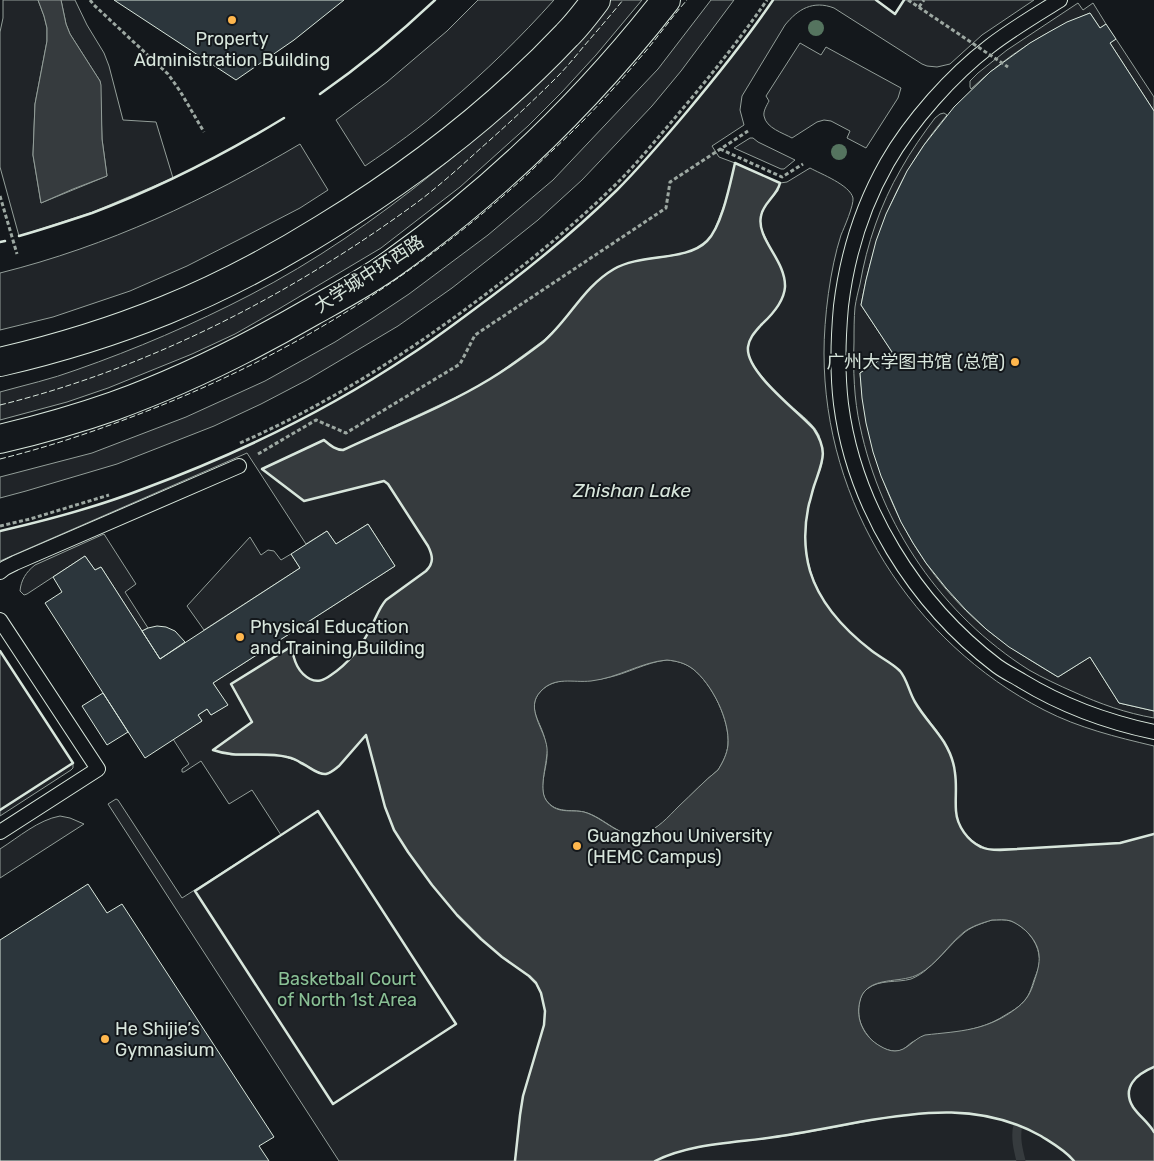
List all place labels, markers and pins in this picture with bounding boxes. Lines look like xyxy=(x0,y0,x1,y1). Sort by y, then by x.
marker: Property Administration Building xyxy=(226,14,238,26)
place label: Property Administration Building xyxy=(134,28,330,71)
place label: 广州大学图书馆 (总馆) xyxy=(826,351,1005,373)
marker: 广州大学图书馆 (总馆) xyxy=(1009,356,1021,368)
place label: Physical Education and Training Building xyxy=(250,616,425,659)
marker: Physical Education and Training Building xyxy=(234,631,246,643)
place label: Guangzhou University (HEMC Campus) xyxy=(587,825,772,868)
marker: Guangzhou University (HEMC Campus) xyxy=(571,840,583,852)
place label: He Shijie’s Gymnasium xyxy=(115,1018,214,1061)
marker: He Shijie’s Gymnasium xyxy=(99,1033,111,1045)

